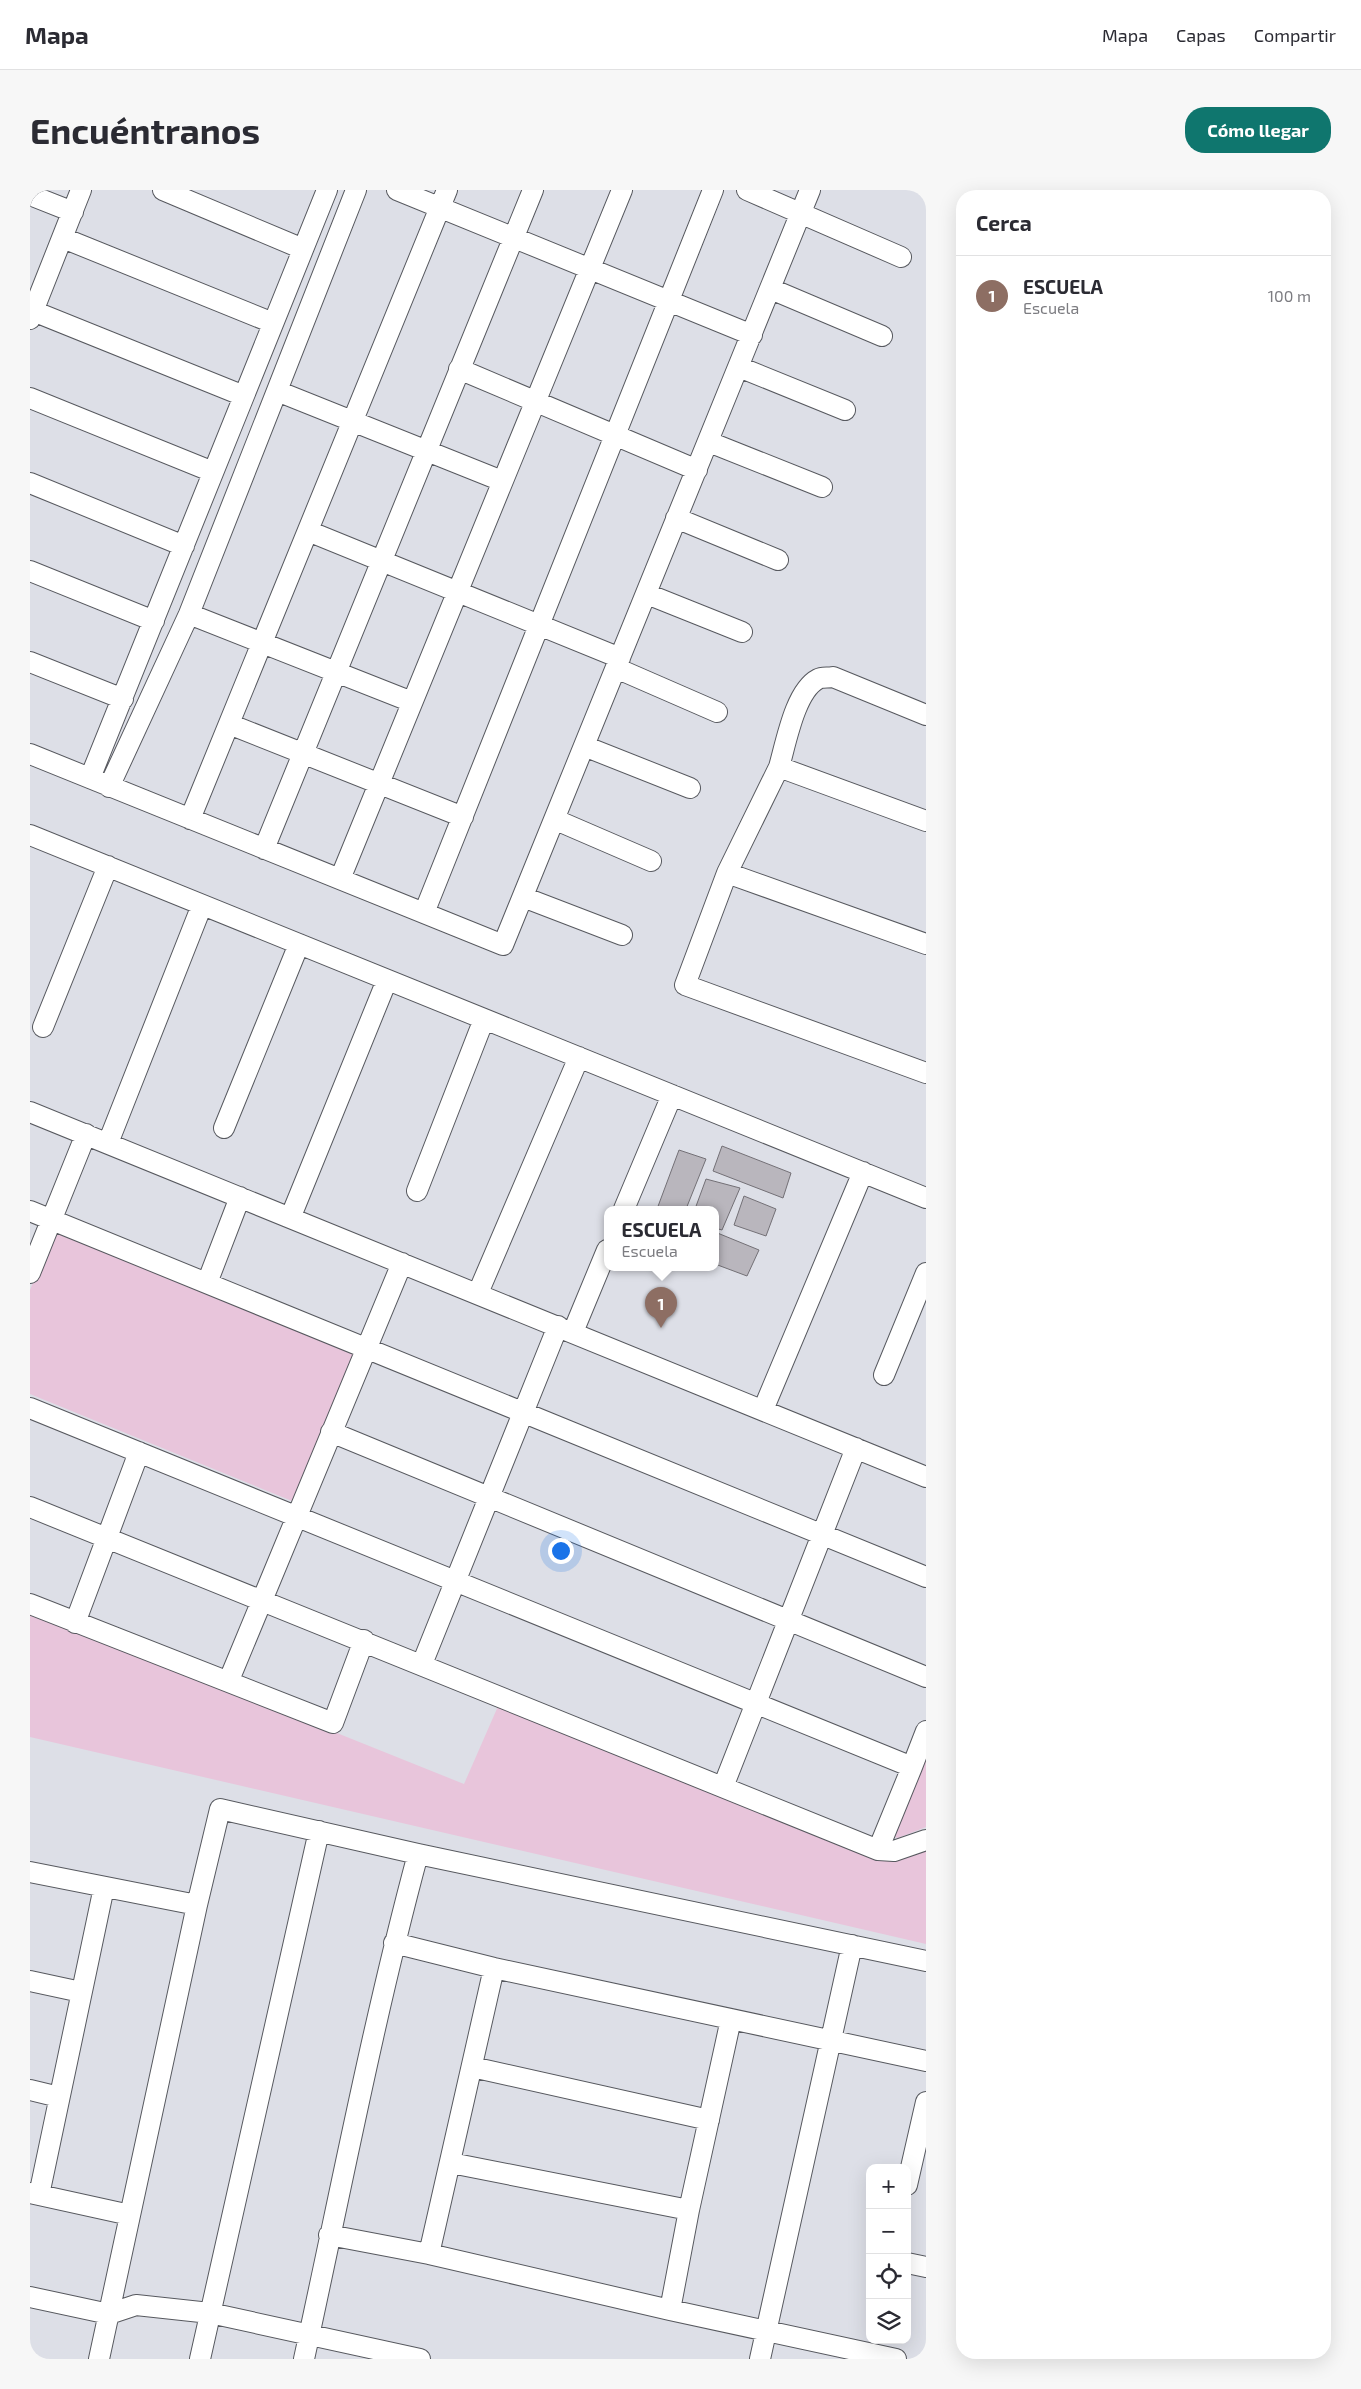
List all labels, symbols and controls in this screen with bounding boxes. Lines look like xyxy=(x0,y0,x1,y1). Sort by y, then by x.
text: Mapa xyxy=(25,20,89,49)
text: Mapa xyxy=(1102,24,1148,46)
text: Capas xyxy=(1176,24,1226,46)
text: Compartir xyxy=(1254,24,1336,46)
button: Cómo llegar xyxy=(1185,107,1331,153)
text: Encuéntranos xyxy=(30,109,260,151)
text: Cerca xyxy=(976,210,1032,235)
text: ESCUELA xyxy=(1023,275,1103,298)
text: 1 xyxy=(989,286,995,305)
text: 100 m xyxy=(1268,286,1311,305)
text: Escuela xyxy=(1023,298,1079,317)
popup xyxy=(604,1206,719,1271)
text: ESCUELA xyxy=(622,1218,701,1241)
text: Escuela xyxy=(622,1241,678,1260)
pin: 1 xyxy=(645,1287,677,1328)
your location xyxy=(548,1538,574,1564)
map controls xyxy=(866,2164,911,2344)
button: + xyxy=(866,2164,911,2209)
button: − xyxy=(866,2209,911,2254)
button: locate xyxy=(866,2254,911,2299)
button: layers xyxy=(866,2299,911,2344)

